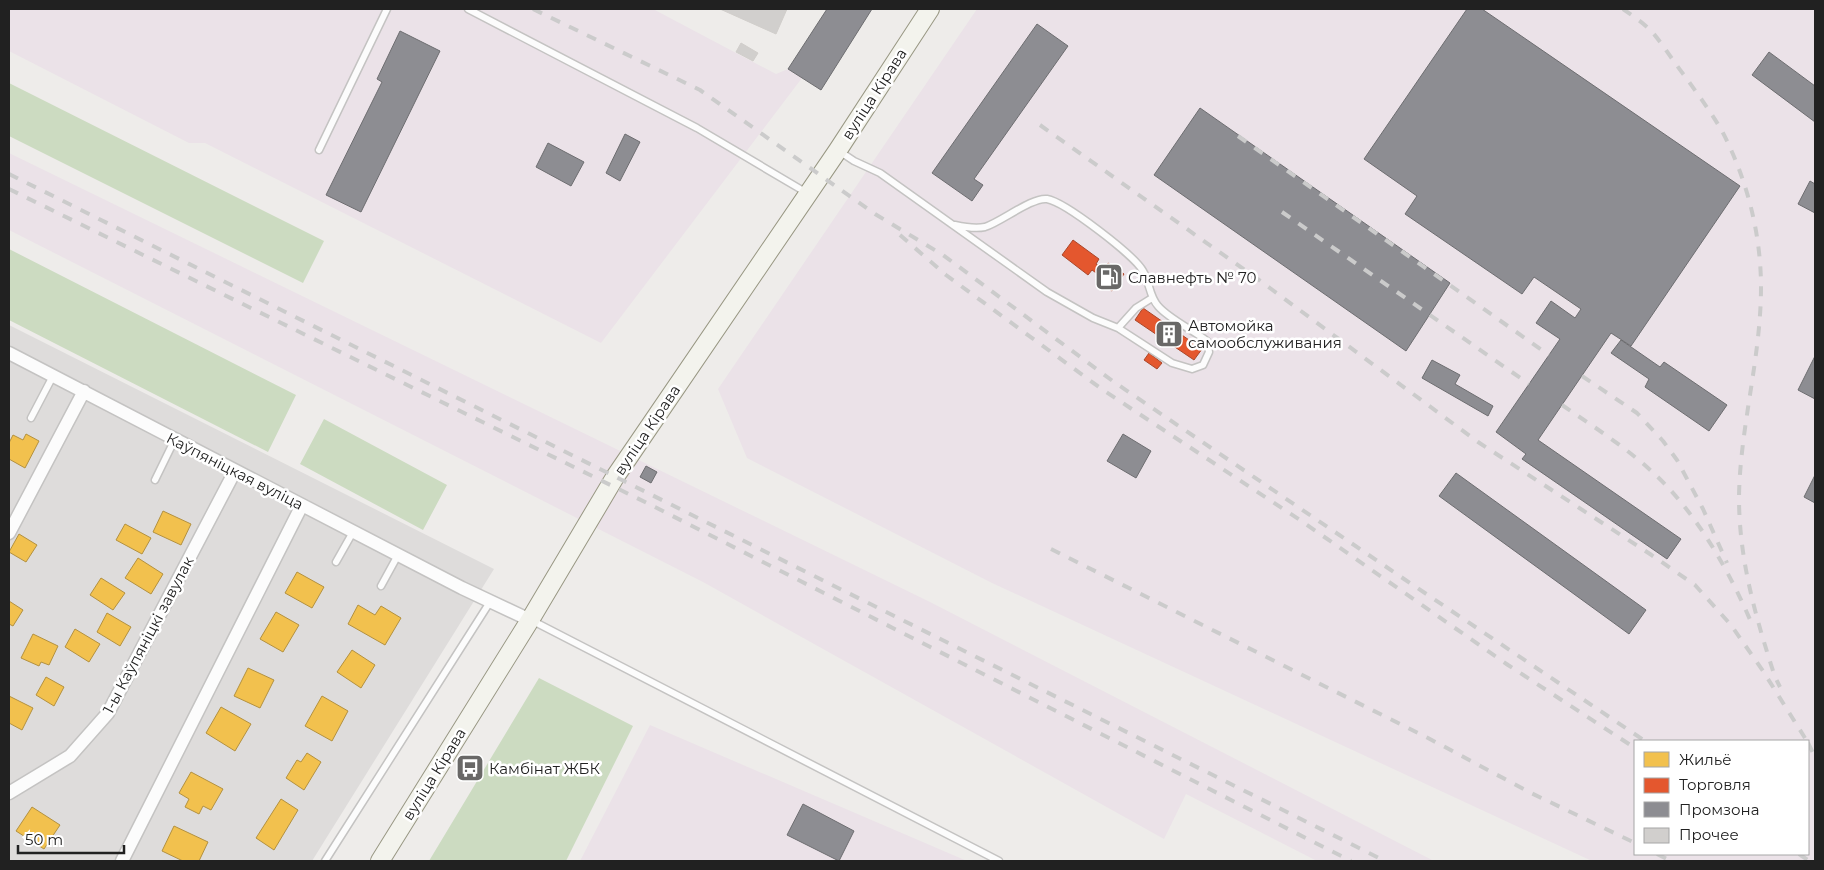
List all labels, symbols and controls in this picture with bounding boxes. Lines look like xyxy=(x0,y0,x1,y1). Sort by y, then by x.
street label: вуліца Кірава xyxy=(837,45,911,143)
fuel station icon: Славнефть № 70 xyxy=(1094,262,1124,292)
place label: Славнефть № 70 xyxy=(1128,268,1257,287)
place label: Автомойка самообслуживания xyxy=(1188,316,1342,352)
building icon: Автомойка самообслуживания xyxy=(1154,319,1184,349)
street label: вуліца Кірава xyxy=(610,381,684,479)
street label: Каўпяніцкая вуліца xyxy=(163,428,307,514)
street label: 1-ы Каўпяніцкі завулак xyxy=(98,553,198,717)
street label: вуліца Кірава xyxy=(398,724,470,824)
legend xyxy=(1634,740,1809,855)
text: Жильё xyxy=(1679,750,1732,769)
bus stop icon: Камбінат ЖБК xyxy=(455,753,485,783)
place label: Камбінат ЖБК xyxy=(489,759,601,778)
text: Торговля xyxy=(1679,775,1751,794)
text: Промзона xyxy=(1679,800,1759,819)
scale bar xyxy=(18,822,124,854)
text: Прочее xyxy=(1679,825,1739,844)
text: 50 m xyxy=(25,830,63,849)

